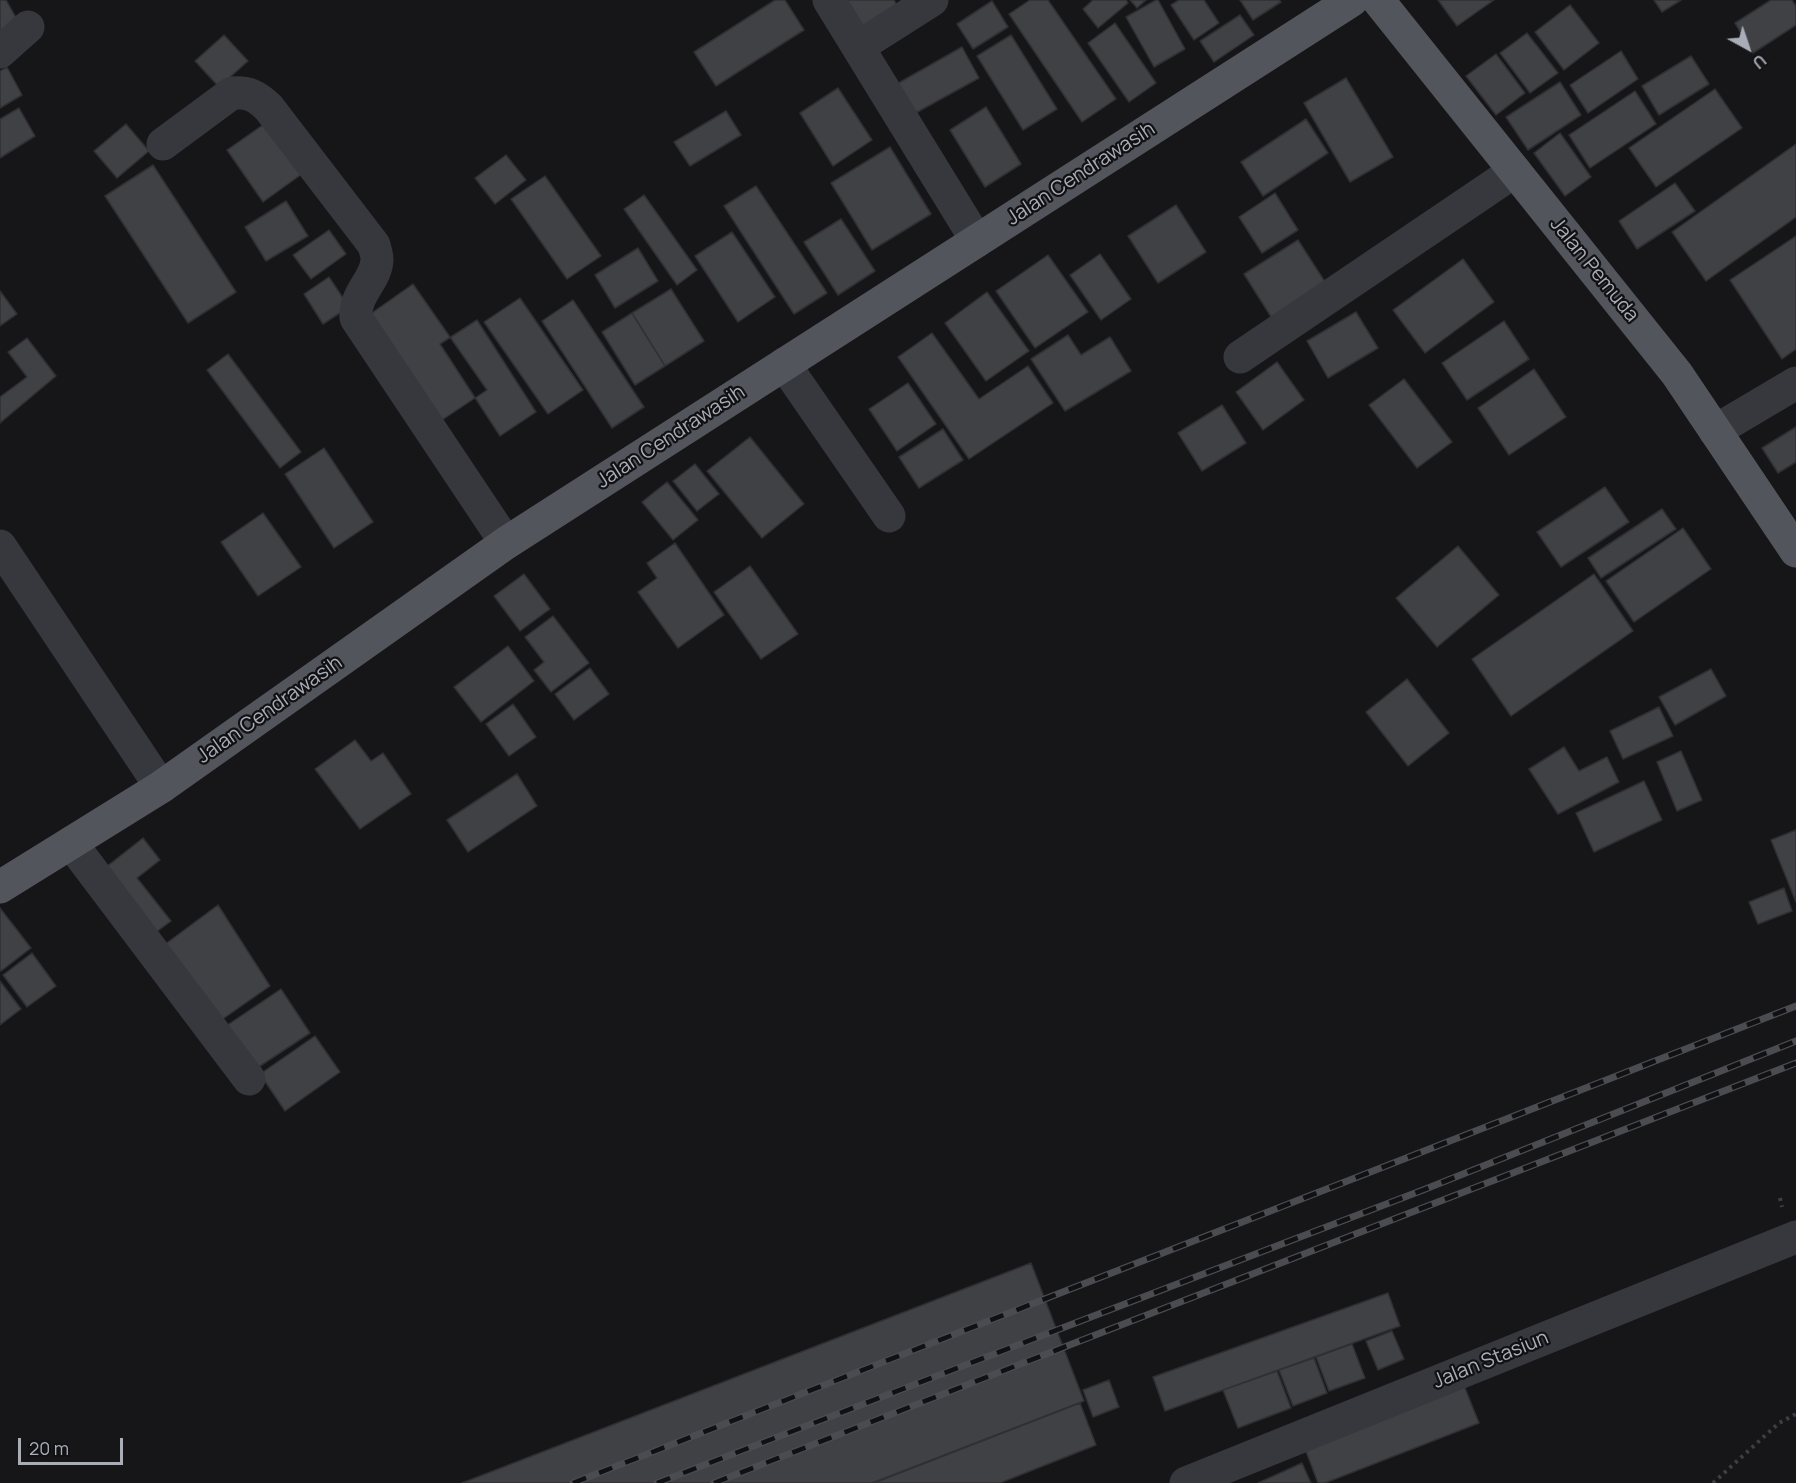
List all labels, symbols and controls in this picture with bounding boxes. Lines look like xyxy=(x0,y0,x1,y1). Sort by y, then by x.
north arrow xyxy=(1718,18,1778,78)
text: U xyxy=(1748,50,1771,74)
street label: Jalan Cendrawasih xyxy=(1002,117,1160,231)
street label: Jalan Pemuda xyxy=(1545,213,1643,327)
street label: Jalan Cendrawasih xyxy=(592,380,750,494)
street label: Jalan Cendrawasih xyxy=(193,651,347,769)
street label: Jalan Stasiun xyxy=(1430,1326,1552,1394)
scale bar xyxy=(21,1426,126,1464)
text: 20 m xyxy=(29,1436,69,1460)

